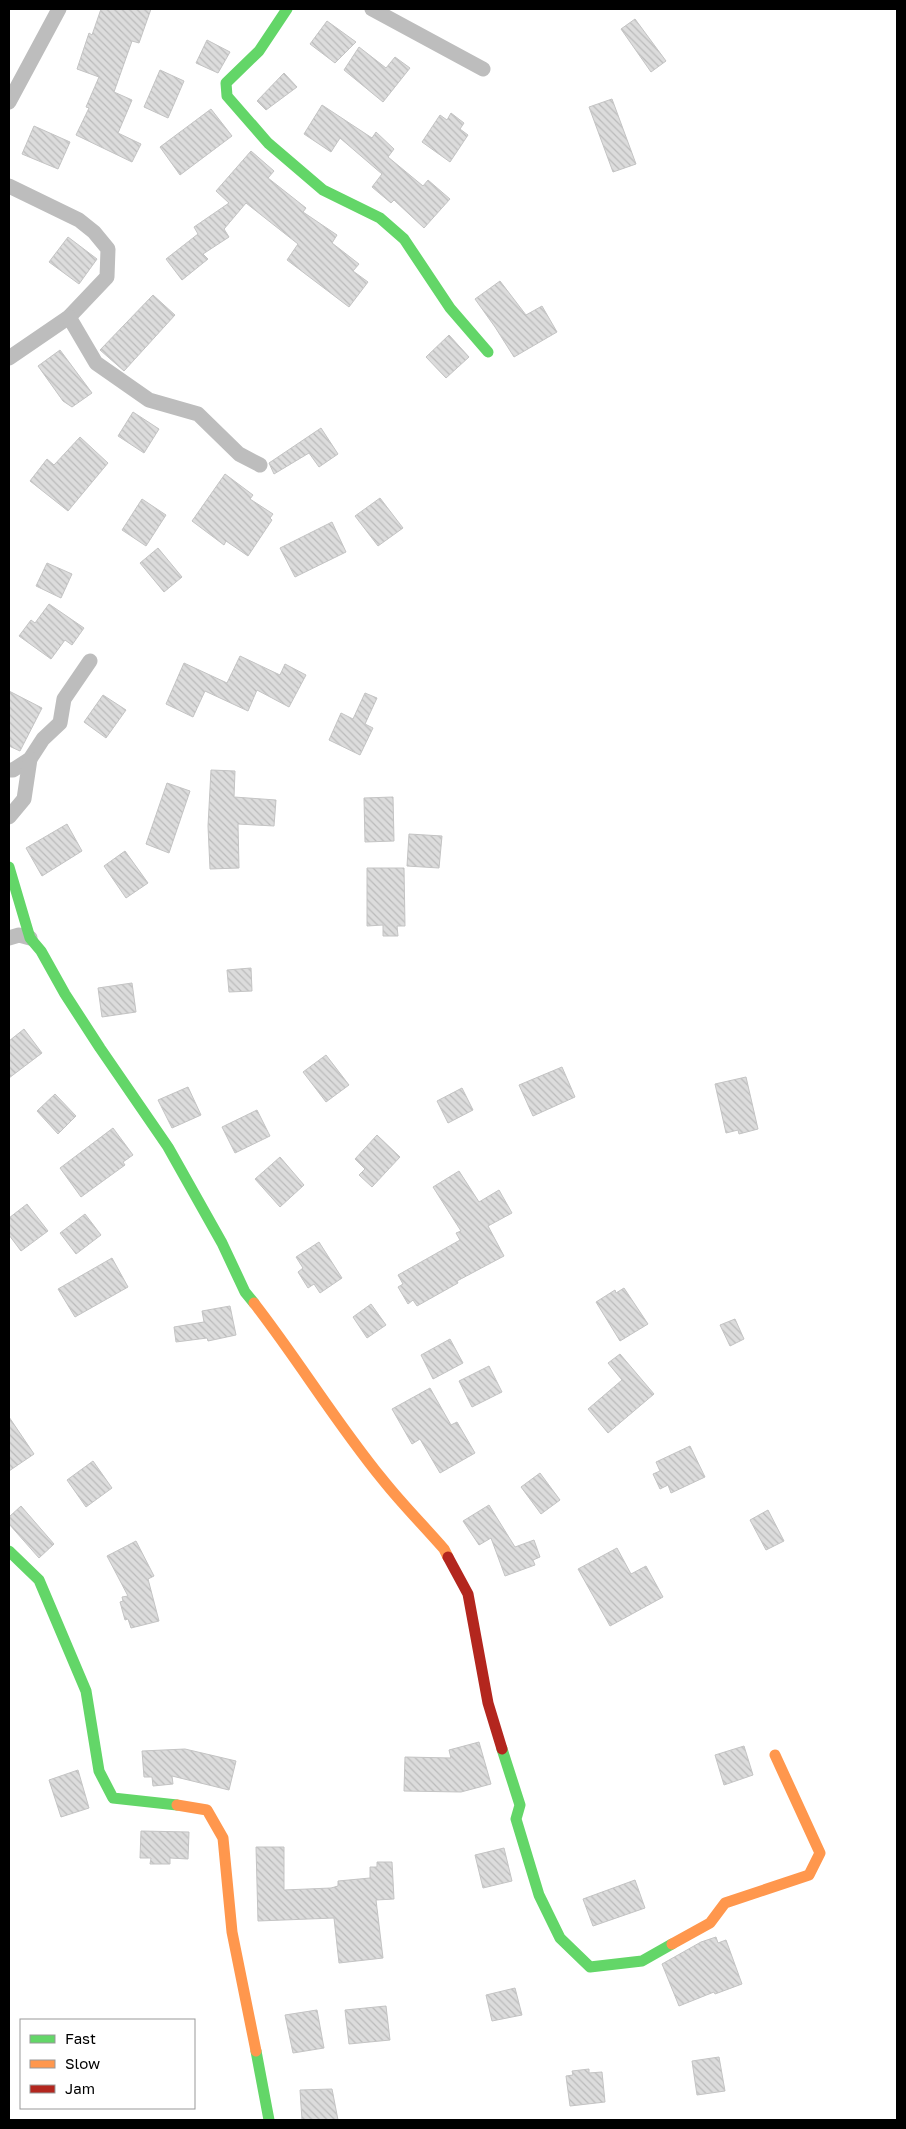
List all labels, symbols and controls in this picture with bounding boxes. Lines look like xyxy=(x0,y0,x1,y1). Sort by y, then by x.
legend xyxy=(20,2019,195,2109)
text: Fast xyxy=(65,2029,96,2047)
text: Slow xyxy=(65,2054,100,2072)
text: Jam xyxy=(65,2079,95,2097)

